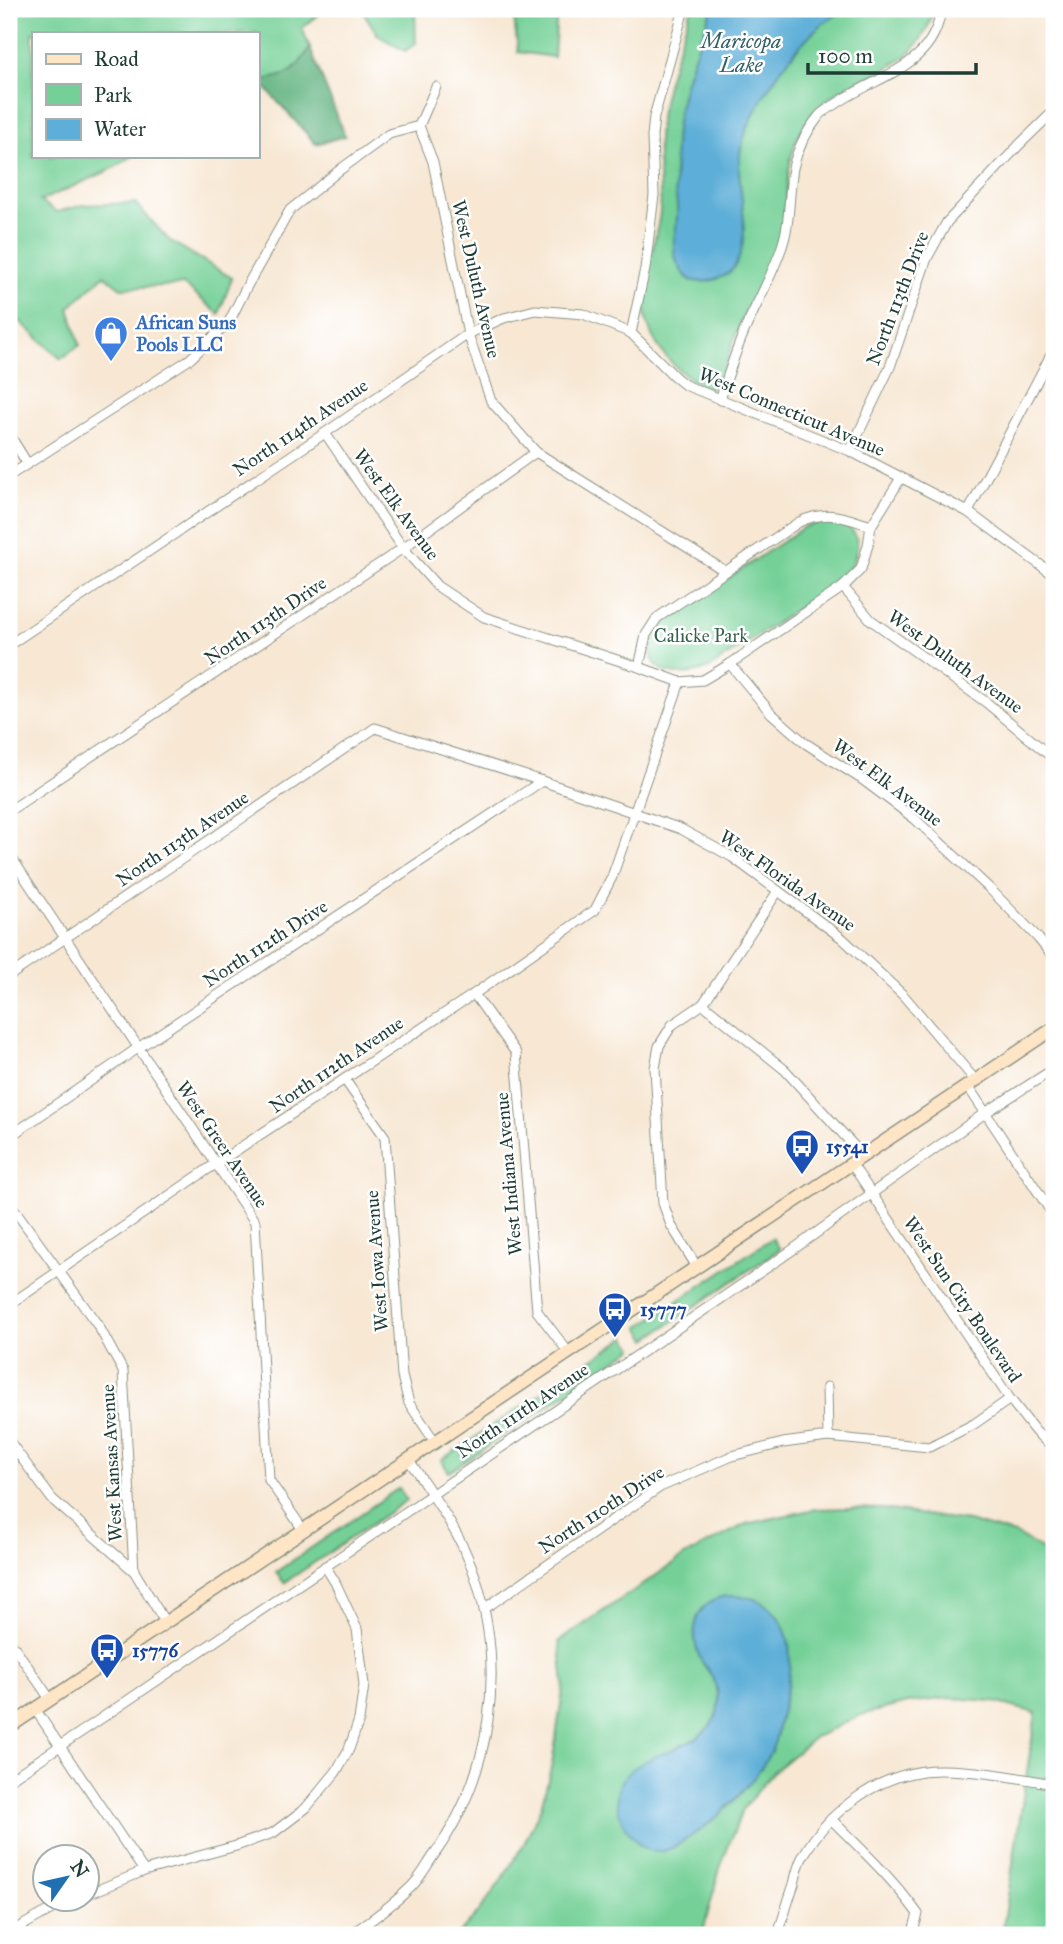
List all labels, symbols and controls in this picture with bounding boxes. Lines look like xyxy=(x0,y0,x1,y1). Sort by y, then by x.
water label: Maricopa Lake xyxy=(699,28,781,78)
legend xyxy=(32,32,259,158)
scale bar xyxy=(808,32,976,76)
text: 100 m xyxy=(818,43,873,69)
text: Road xyxy=(94,46,139,72)
text: Park xyxy=(94,82,132,108)
text: Water xyxy=(94,116,146,142)
street label: West Duluth Avenue xyxy=(447,198,506,361)
street label: North 113th Drive xyxy=(861,228,934,369)
place label: African Suns Pools LLC xyxy=(134,311,236,356)
shop icon: African Suns Pools LLC xyxy=(92,314,130,363)
street label: West Connecticut Avenue xyxy=(695,362,888,461)
street label: North 114th Avenue xyxy=(228,374,372,481)
street label: West Elk Avenue xyxy=(349,444,445,564)
street label: North 113th Drive xyxy=(200,571,331,670)
street label: West Duluth Avenue xyxy=(884,605,1028,718)
park label: Calicke Park xyxy=(654,624,748,647)
street label: West Elk Avenue xyxy=(828,734,947,831)
street label: North 113th Avenue xyxy=(112,786,253,891)
street label: West Florida Avenue xyxy=(715,825,860,936)
street label: North 112th Drive xyxy=(199,895,332,992)
street label: North 112th Avenue xyxy=(265,1011,408,1118)
street label: West Greer Avenue xyxy=(172,1077,274,1212)
street label: West Indiana Avenue xyxy=(490,1091,527,1256)
bus stop icon: 15541 xyxy=(783,1127,821,1176)
place label: 15541 xyxy=(826,1135,869,1159)
street label: West Iowa Avenue xyxy=(360,1189,393,1333)
street label: West Sun City Boulevard xyxy=(898,1212,1027,1387)
bus stop icon: 15777 xyxy=(596,1290,634,1339)
place label: 15777 xyxy=(640,1298,687,1321)
street label: North 111th Avenue xyxy=(452,1358,593,1463)
street label: West Kansas Avenue xyxy=(96,1384,127,1542)
street label: North 110th Drive xyxy=(534,1460,669,1559)
bus stop icon: 15776 xyxy=(88,1631,126,1680)
place label: 15776 xyxy=(132,1639,179,1662)
north arrow xyxy=(32,1842,102,1912)
text: N xyxy=(66,1856,94,1882)

